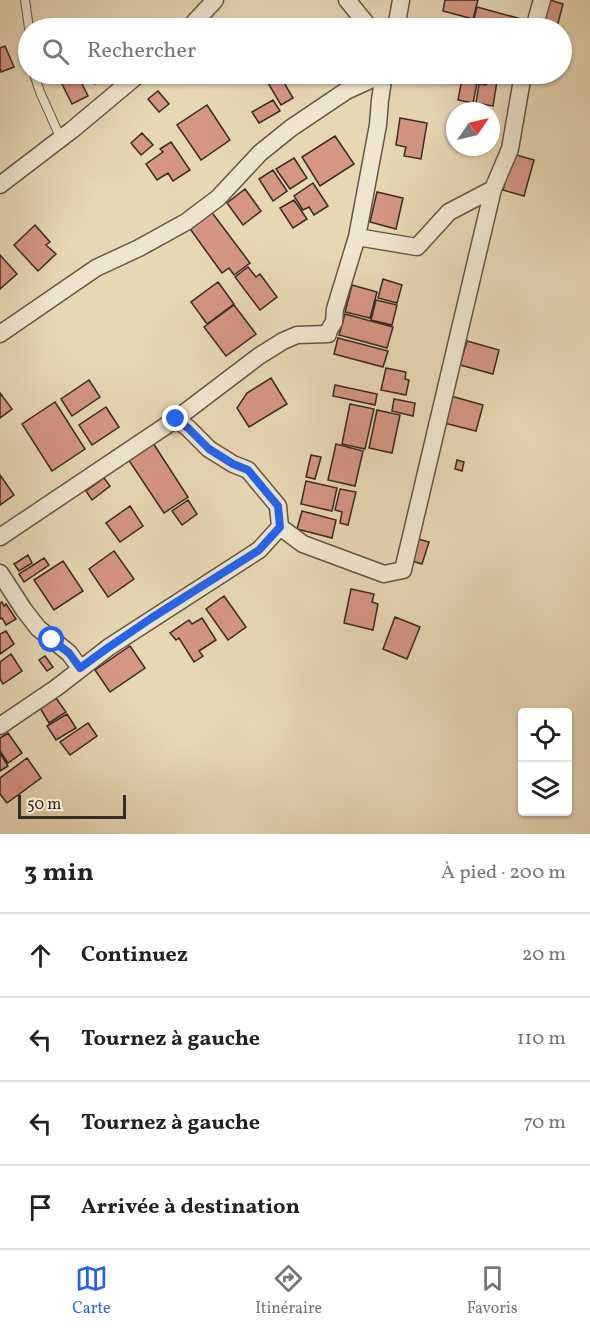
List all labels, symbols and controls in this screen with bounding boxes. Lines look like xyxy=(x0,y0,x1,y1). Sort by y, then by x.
search box xyxy=(18,18,572,84)
icon: search xyxy=(39,35,72,68)
text: Rechercher xyxy=(87,36,196,67)
north arrow xyxy=(446,102,500,156)
route end xyxy=(162,405,188,431)
route start xyxy=(38,626,64,652)
map controls xyxy=(518,708,572,816)
button: locate xyxy=(518,708,572,762)
button: layers xyxy=(518,762,572,816)
scale bar xyxy=(18,792,126,820)
text: 50 m xyxy=(27,794,61,816)
text: 3 min xyxy=(24,855,94,891)
text: À pied · 200 m xyxy=(441,859,566,887)
icon: ahead xyxy=(24,939,57,972)
text: Continuez xyxy=(81,940,188,971)
text: 20 m xyxy=(522,941,566,969)
icon: left xyxy=(24,1023,57,1056)
text: Tournez à gauche xyxy=(81,1024,260,1055)
text: 110 m xyxy=(517,1025,566,1053)
icon: left xyxy=(24,1107,57,1140)
text: Tournez à gauche xyxy=(81,1108,260,1139)
text: 70 m xyxy=(523,1109,566,1137)
icon: arrive xyxy=(24,1191,57,1224)
text: Arrivée à destination xyxy=(81,1192,300,1223)
tab: Carte xyxy=(72,1262,111,1320)
tab: Itinéraire xyxy=(255,1262,322,1320)
tab: Favoris xyxy=(467,1262,518,1320)

